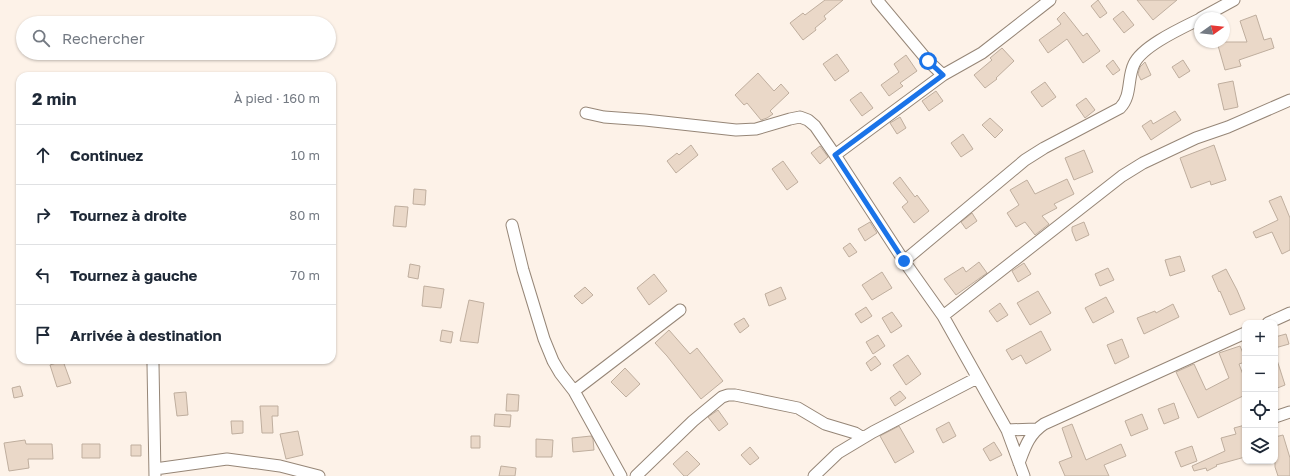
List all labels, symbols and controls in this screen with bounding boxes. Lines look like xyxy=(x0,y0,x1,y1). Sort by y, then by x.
north arrow xyxy=(1194,12,1230,48)
search box xyxy=(16,16,336,60)
icon: search xyxy=(30,27,52,49)
text: Rechercher xyxy=(62,29,145,47)
route start xyxy=(919,52,937,70)
text: 2 min xyxy=(32,88,76,109)
text: À pied · 160 m xyxy=(234,90,320,106)
icon: ahead xyxy=(32,144,54,166)
text: Continuez xyxy=(70,146,143,164)
text: 10 m xyxy=(291,147,320,163)
icon: right xyxy=(32,204,54,226)
text: Tournez à droite xyxy=(70,206,187,224)
text: 80 m xyxy=(289,207,320,223)
route end xyxy=(895,252,913,270)
icon: left xyxy=(32,264,54,286)
text: Tournez à gauche xyxy=(70,266,197,284)
text: 70 m xyxy=(290,267,320,283)
map controls xyxy=(1242,320,1278,464)
button: + xyxy=(1242,320,1278,356)
icon: arrive xyxy=(32,324,54,346)
text: Arrivée à destination xyxy=(70,326,222,344)
button: − xyxy=(1242,356,1278,392)
button: locate xyxy=(1242,392,1278,428)
button: layers xyxy=(1242,428,1278,464)

